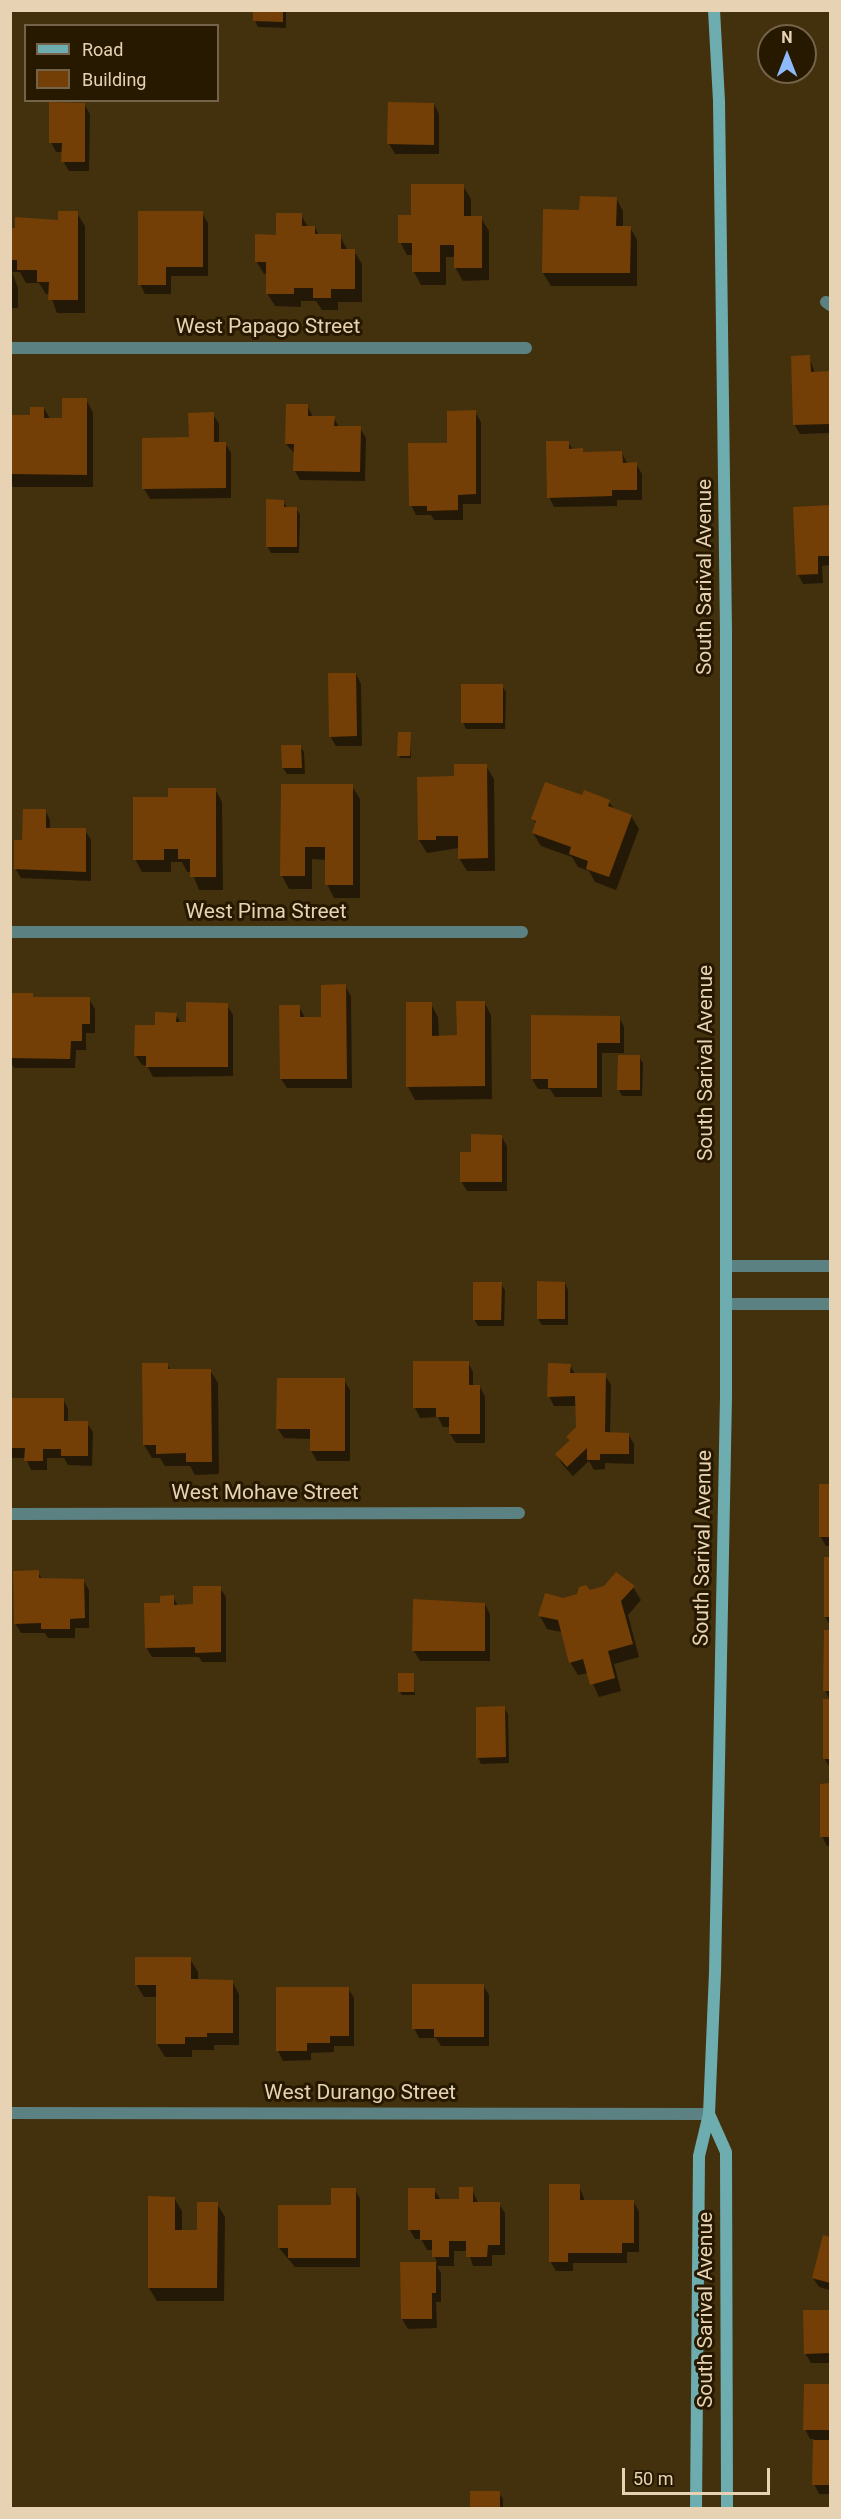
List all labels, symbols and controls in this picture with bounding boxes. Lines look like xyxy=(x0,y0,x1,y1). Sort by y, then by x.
legend xyxy=(24,24,219,102)
north arrow xyxy=(757,24,817,84)
text: N xyxy=(781,28,793,47)
text: Road xyxy=(82,39,123,60)
text: Building xyxy=(82,69,146,90)
street label: West Papago Street xyxy=(176,315,360,341)
street label: South Sarival Avenue xyxy=(693,479,719,675)
street label: West Pima Street xyxy=(185,900,347,926)
street label: South Sarival Avenue xyxy=(694,965,720,1161)
street label: South Sarival Avenue xyxy=(690,1450,718,1646)
street label: West Mohave Street xyxy=(171,1481,359,1507)
street label: West Durango Street xyxy=(264,2081,456,2107)
street label: South Sarival Avenue xyxy=(694,2212,720,2408)
scale bar xyxy=(625,2456,774,2494)
text: 50 m xyxy=(633,2468,673,2489)

